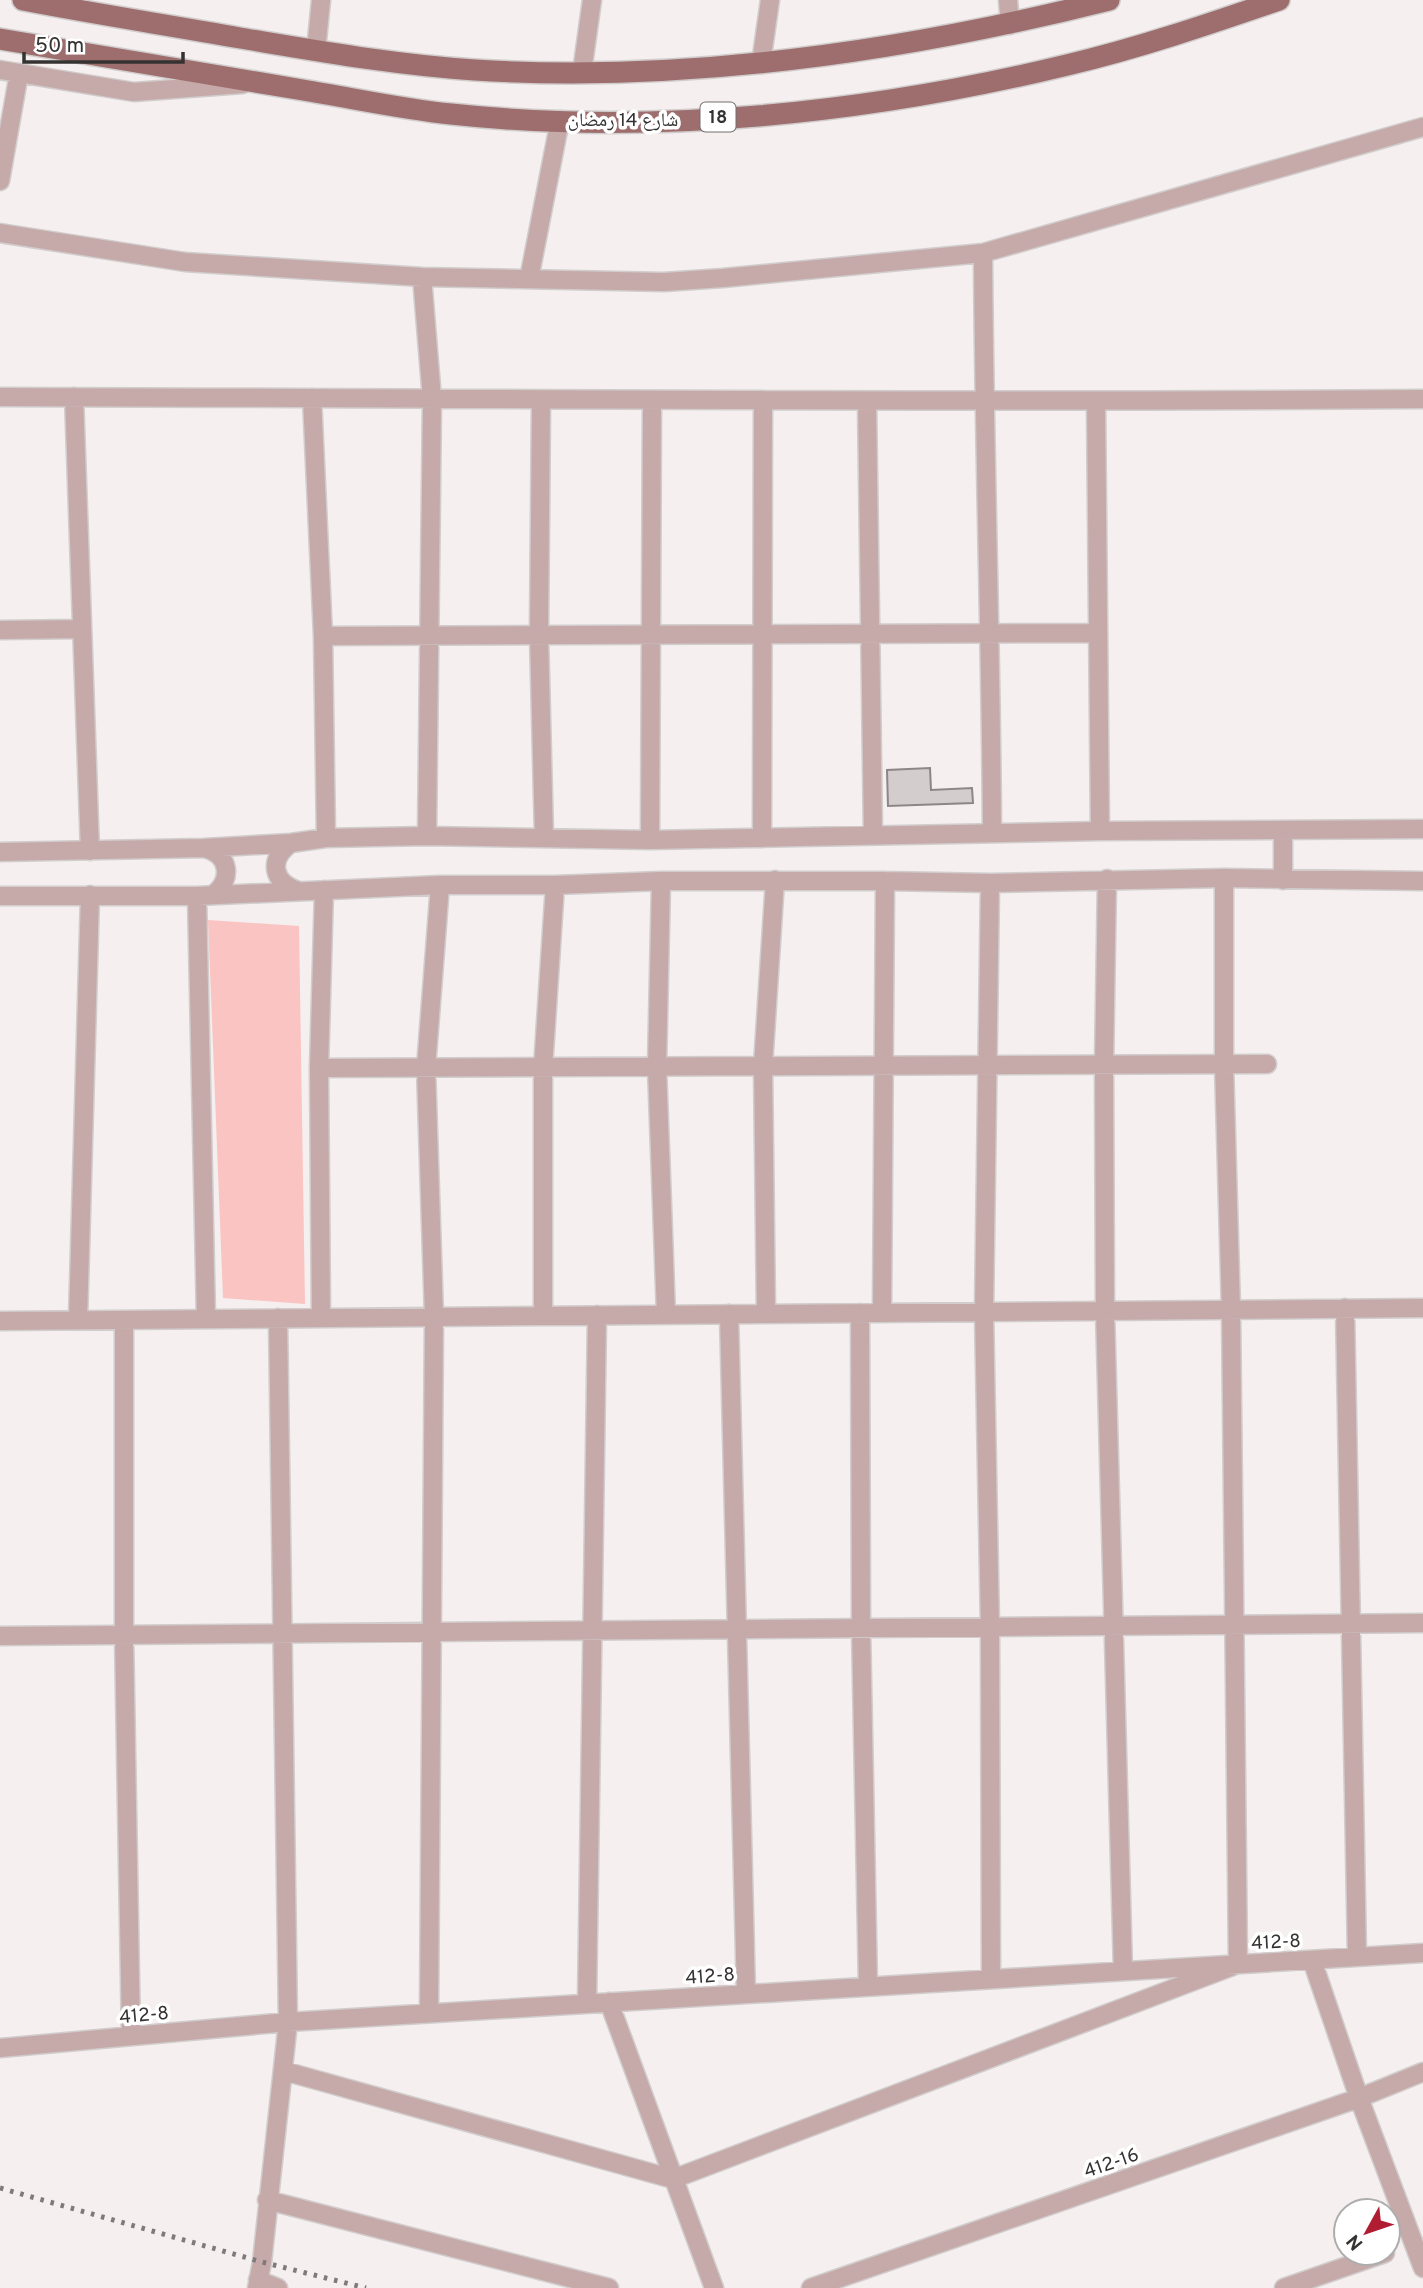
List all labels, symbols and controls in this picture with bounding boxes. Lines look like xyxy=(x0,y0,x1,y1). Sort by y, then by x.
scale bar xyxy=(24,21,184,65)
text: 50 m xyxy=(35,33,84,60)
road number: 18 xyxy=(700,103,736,132)
street label: شارع 14 رمضان xyxy=(568,109,678,133)
street label: 412-8 xyxy=(1251,1930,1302,1956)
street label: 412-8 xyxy=(685,1963,736,1991)
street label: 412-8 xyxy=(118,2002,170,2030)
street label: 412-16 xyxy=(1081,2143,1142,2184)
north arrow xyxy=(1332,2197,1402,2267)
text: N xyxy=(1342,2229,1369,2255)

